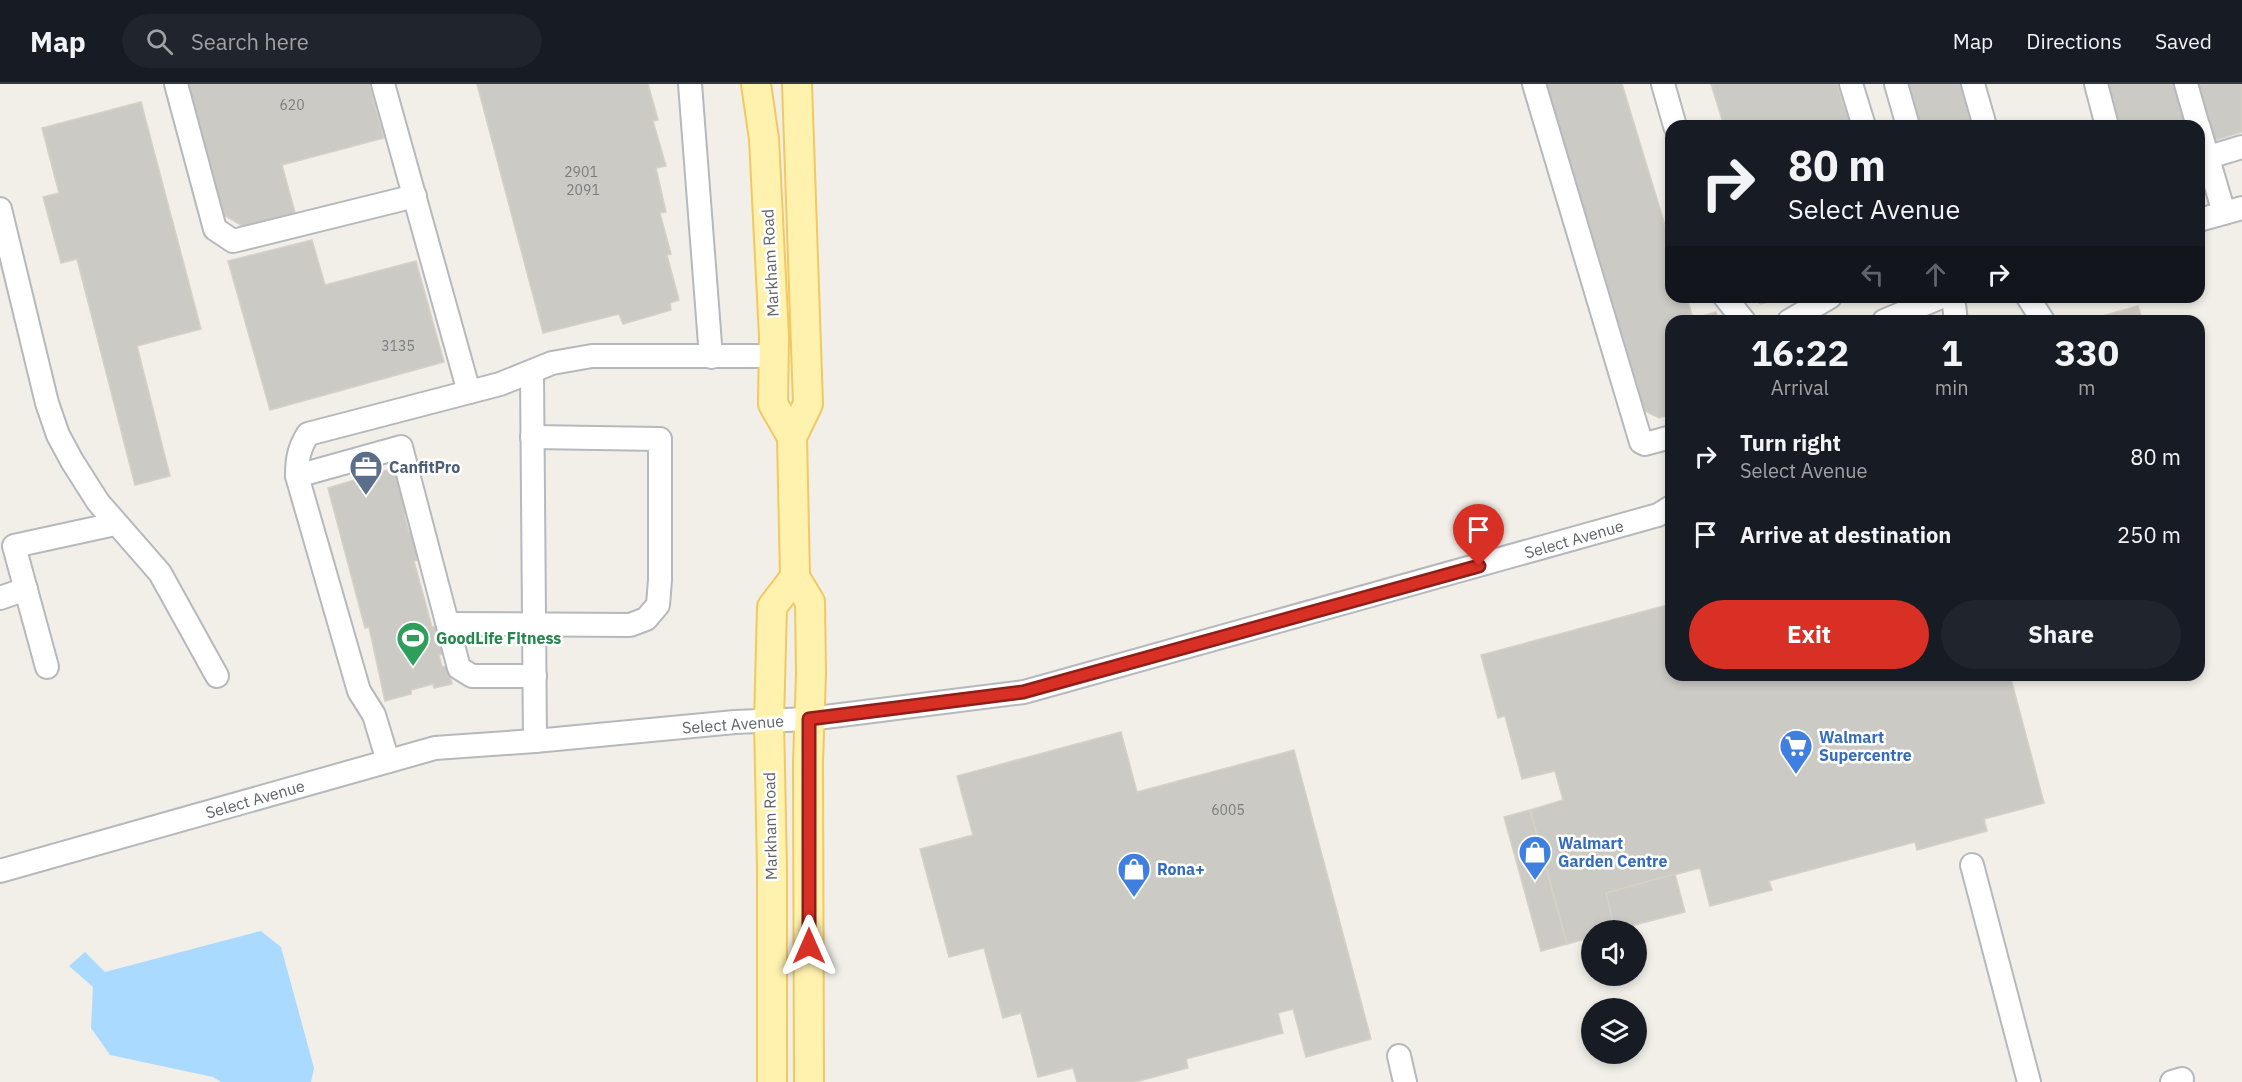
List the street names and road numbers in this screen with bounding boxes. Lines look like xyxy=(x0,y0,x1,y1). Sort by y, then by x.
street label: Markham Road xyxy=(757,209,783,317)
street label: Select Avenue xyxy=(1522,515,1626,563)
street label: Select Avenue xyxy=(681,710,785,738)
street label: Markham Road xyxy=(759,772,781,880)
street label: Select Avenue xyxy=(203,775,307,823)

